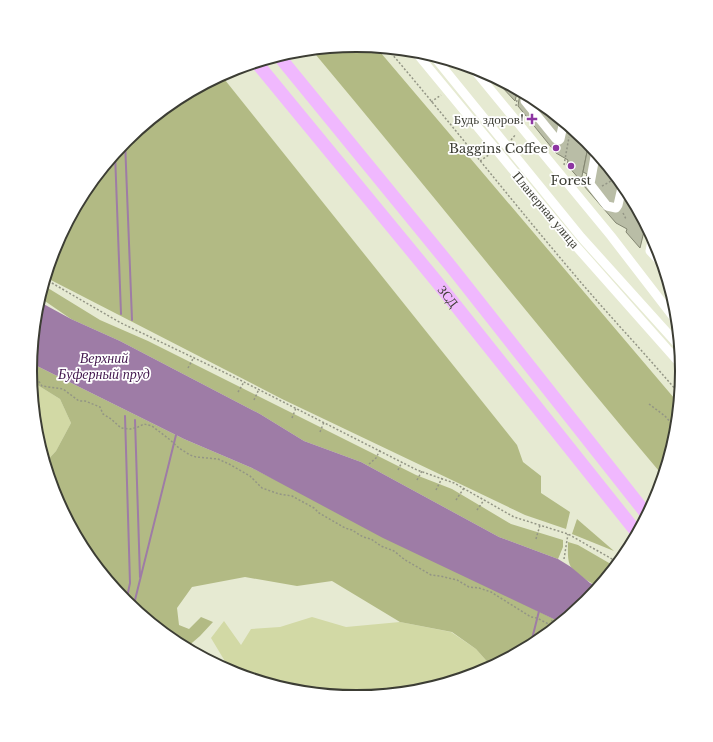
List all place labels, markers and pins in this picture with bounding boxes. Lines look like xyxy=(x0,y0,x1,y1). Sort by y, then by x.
place label: Будь здоров! xyxy=(454,111,524,128)
marker: Будь здоров! xyxy=(527,114,537,124)
place label: Baggins Coffee xyxy=(449,140,548,157)
marker: Baggins Coffee xyxy=(551,143,561,153)
marker: Forest xyxy=(566,161,576,171)
place label: Forest xyxy=(550,172,592,189)

